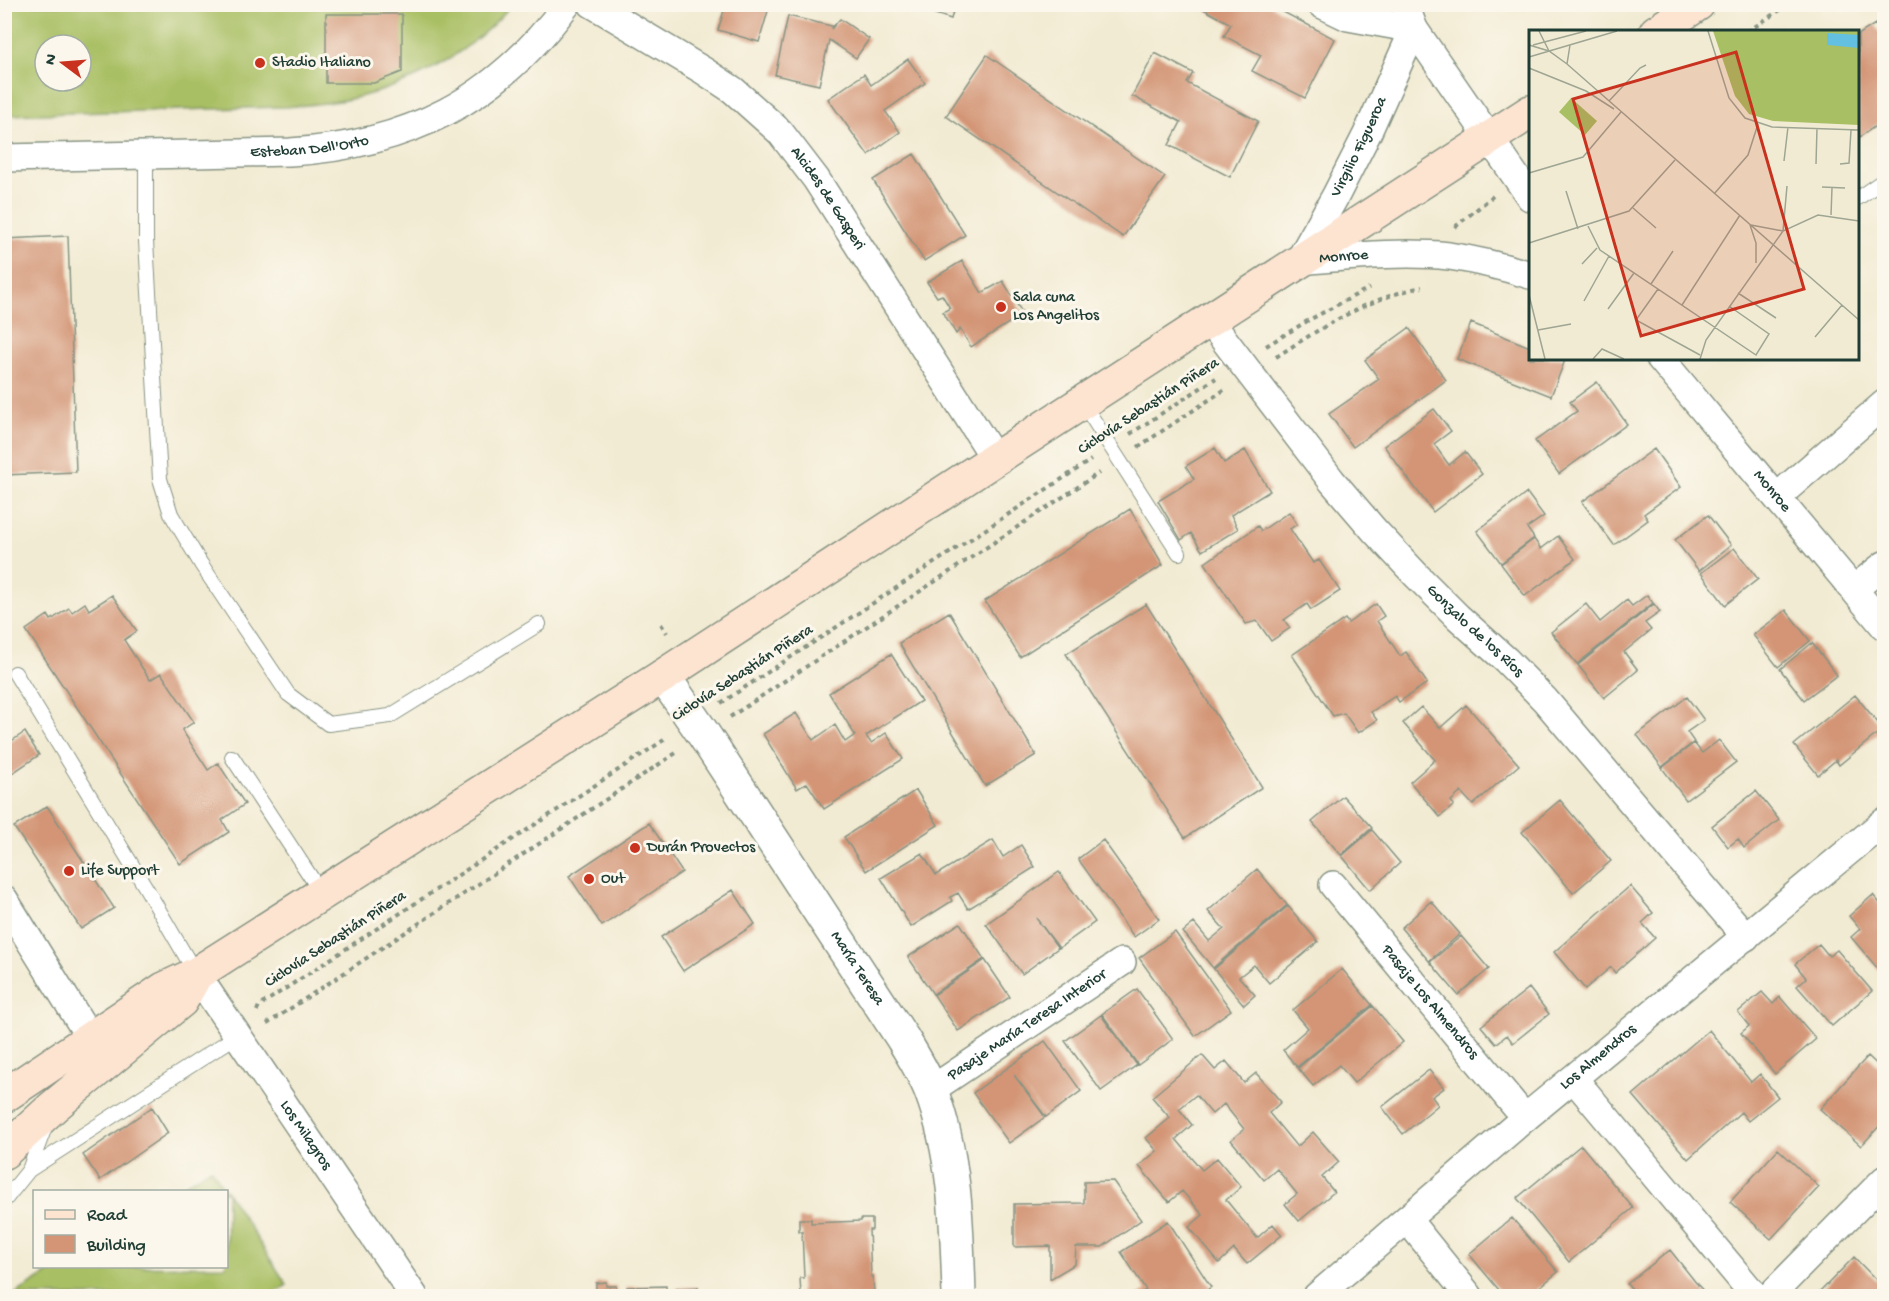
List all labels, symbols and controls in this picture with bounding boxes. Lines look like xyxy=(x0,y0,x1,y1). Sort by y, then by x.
inset map xyxy=(1529,30,1859,360)
north arrow xyxy=(33,33,93,93)
text: N xyxy=(41,52,63,67)
place label: Stadio Italiano xyxy=(272,54,371,73)
marker: Stadio Italiano xyxy=(253,56,267,70)
street label: Virgilio Figueroa xyxy=(1327,93,1392,201)
street label: Esteban Dell'Orto xyxy=(250,131,371,162)
street label: Alcides de Gasperi xyxy=(785,143,869,254)
street label: Monroe xyxy=(1318,246,1370,269)
place label: Sala cuna Los Angelitos xyxy=(1013,289,1100,326)
marker: Sala cuna Los Angelitos xyxy=(994,300,1008,314)
street label: Ciclovía Sebastián Piñera xyxy=(1075,354,1224,460)
street label: Monroe xyxy=(1748,467,1795,517)
street label: Gonzalo de los Ríos xyxy=(1422,581,1528,682)
street label: Ciclovía Sebastián Piñera xyxy=(669,621,818,727)
place label: Durán Provectos xyxy=(646,839,756,858)
marker: Durán Provectos xyxy=(628,841,642,855)
place label: Life Support xyxy=(81,862,160,881)
marker: Life Support xyxy=(62,864,76,878)
place label: Out xyxy=(601,870,626,889)
marker: Out xyxy=(582,872,596,886)
street label: Ciclovía Sebastián Piñera xyxy=(262,887,411,993)
street label: María Teresa xyxy=(826,928,889,1010)
street label: Pasaje Los Almendros xyxy=(1376,940,1483,1064)
street label: Pasaje María Teresa Interior xyxy=(943,965,1112,1086)
street label: Los Almendros xyxy=(1556,1020,1641,1094)
street label: Los Milagros xyxy=(275,1097,336,1175)
legend xyxy=(33,1190,228,1268)
text: Road xyxy=(87,1206,128,1227)
text: Building xyxy=(86,1236,146,1257)

